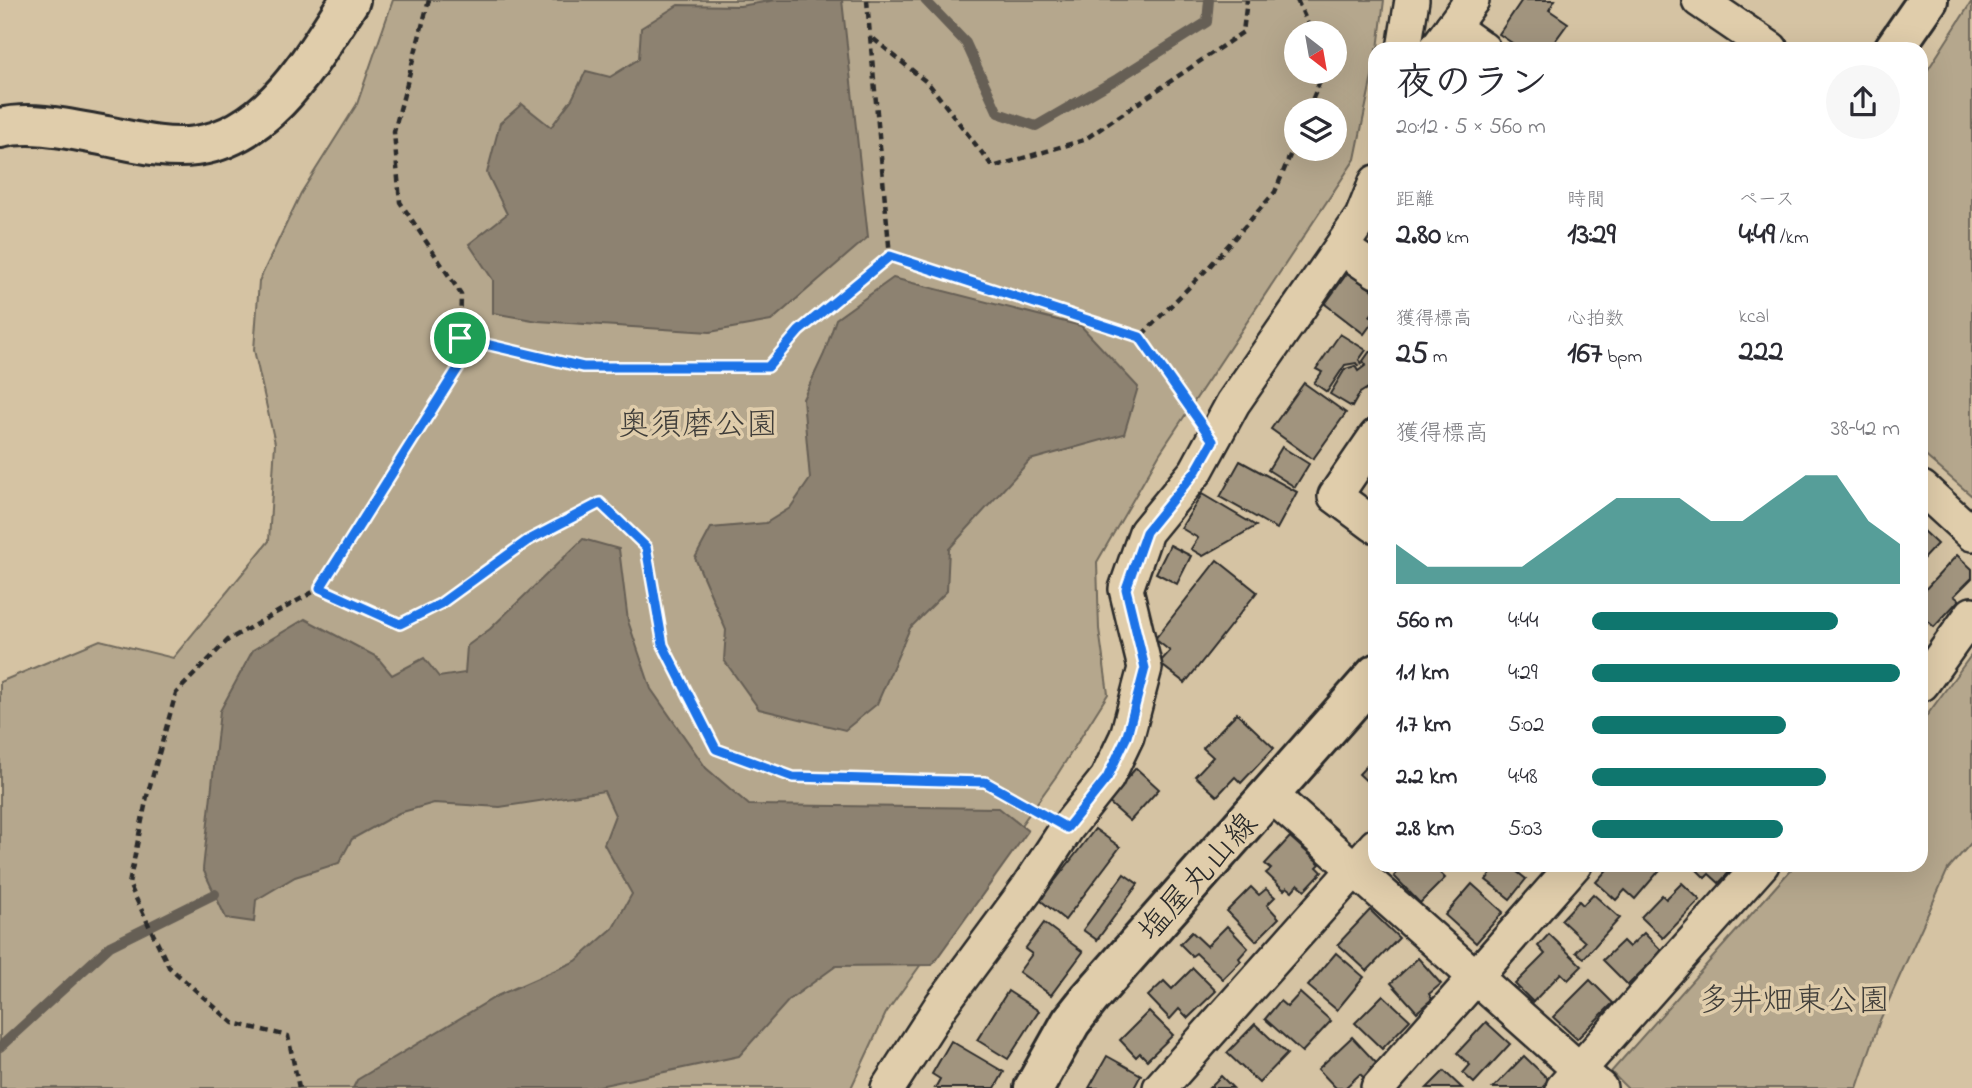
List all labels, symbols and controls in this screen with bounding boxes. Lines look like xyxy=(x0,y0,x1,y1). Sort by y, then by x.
north arrow xyxy=(1284,21,1348,84)
map controls xyxy=(1284,21,1347,161)
text: 夜のラン xyxy=(1396,57,1548,113)
button: share xyxy=(1826,65,1900,139)
button: layers xyxy=(1284,98,1347,161)
text: 20:12 · 5 × 560 m xyxy=(1396,111,1546,144)
text: 距離 xyxy=(1396,187,1434,214)
text: 時間 xyxy=(1567,187,1605,214)
text: ペース xyxy=(1739,187,1795,214)
text: 2.80 xyxy=(1396,214,1441,258)
text: 13:29 xyxy=(1567,214,1616,258)
text: 4:49 xyxy=(1739,214,1775,258)
text: km xyxy=(1441,225,1469,252)
text: /km xyxy=(1775,225,1809,252)
text: kcal xyxy=(1739,304,1769,331)
text: 獲得標高 xyxy=(1396,306,1472,333)
text: 心拍数 xyxy=(1567,306,1624,333)
pin xyxy=(430,308,490,368)
icon: arrive xyxy=(441,319,479,357)
text: 222 xyxy=(1739,331,1783,375)
text: 25 xyxy=(1396,333,1428,377)
text: 167 xyxy=(1567,333,1602,377)
text: m xyxy=(1428,344,1448,371)
text: bpm xyxy=(1602,344,1642,371)
park label: 奥須磨公園 xyxy=(618,403,778,450)
text: 38–42 m xyxy=(1831,413,1900,446)
text: 獲得標高 xyxy=(1396,418,1488,451)
text: 560 m xyxy=(1396,605,1453,638)
text: 4:44 xyxy=(1508,605,1538,638)
text: 1.1 km xyxy=(1396,657,1449,690)
text: 4:29 xyxy=(1508,657,1538,690)
text: 1.7 km xyxy=(1396,709,1451,742)
text: 5:02 xyxy=(1508,709,1544,742)
text: 2.2 km xyxy=(1396,761,1457,794)
text: 4:48 xyxy=(1508,761,1538,794)
street label: 塩屋丸山線 xyxy=(1129,803,1271,954)
text: 2.8 km xyxy=(1396,813,1454,846)
text: 5:03 xyxy=(1508,813,1543,846)
park label: 多井畑東公園 xyxy=(1698,979,1890,1026)

